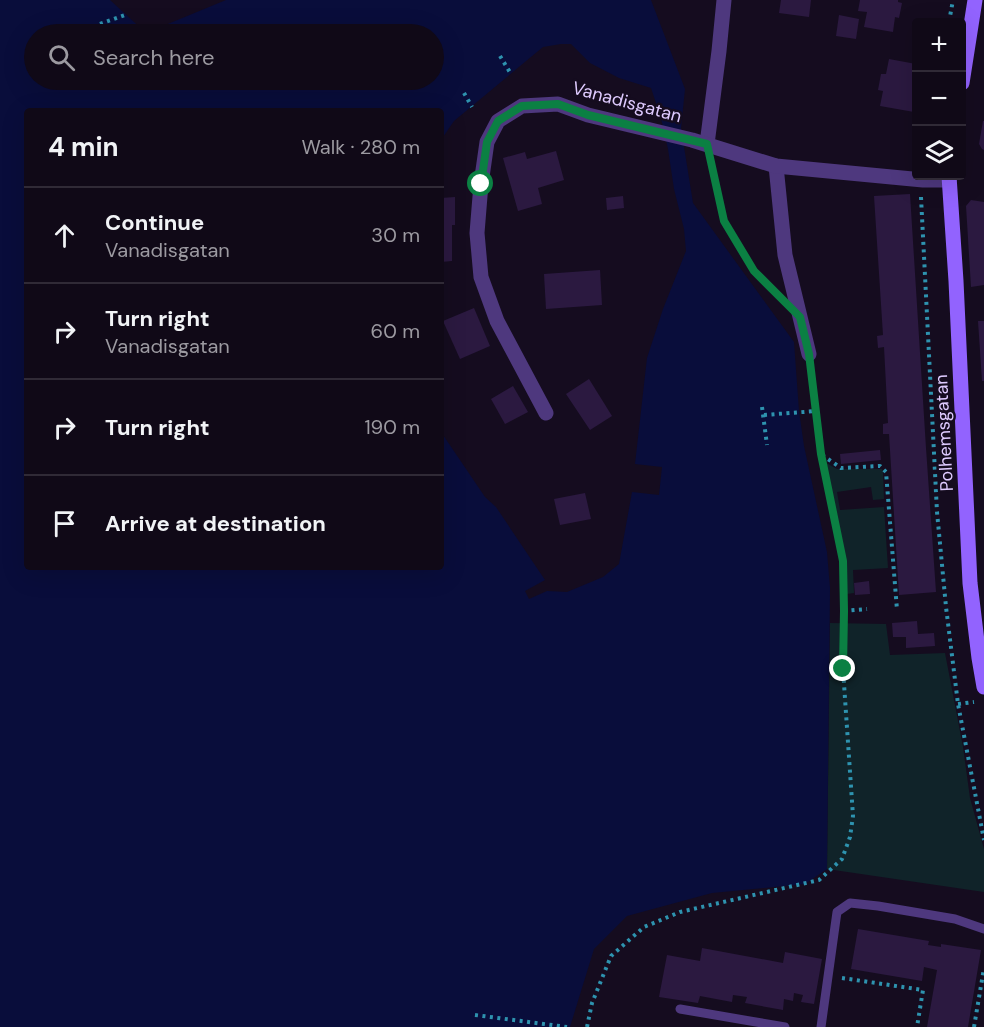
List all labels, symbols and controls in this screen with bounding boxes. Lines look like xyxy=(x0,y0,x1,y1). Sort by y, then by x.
map controls xyxy=(912,18,966,180)
button: + xyxy=(912,18,966,72)
search box xyxy=(24,24,444,90)
icon: search xyxy=(45,41,78,74)
text: Search here xyxy=(93,43,214,72)
button: − xyxy=(912,72,966,126)
street label: Vanadisgatan xyxy=(570,76,684,128)
button: layers xyxy=(912,126,966,180)
text: 4 min xyxy=(48,130,119,164)
text: Walk · 280 m xyxy=(301,134,420,160)
route start xyxy=(467,170,493,196)
text: Continue xyxy=(105,208,204,237)
icon: ahead xyxy=(48,219,81,252)
text: 30 m xyxy=(371,222,420,248)
text: Vanadisgatan xyxy=(105,237,230,263)
text: Turn right xyxy=(105,304,210,333)
icon: right xyxy=(48,315,81,348)
text: 60 m xyxy=(371,318,420,344)
text: Vanadisgatan xyxy=(105,333,230,359)
street label: Polhemsgatan xyxy=(929,374,959,492)
icon: right xyxy=(48,411,81,444)
text: Turn right xyxy=(105,413,210,442)
text: 190 m xyxy=(364,414,420,440)
icon: arrive xyxy=(48,507,81,540)
text: Arrive at destination xyxy=(105,509,326,538)
route end xyxy=(829,655,855,681)

